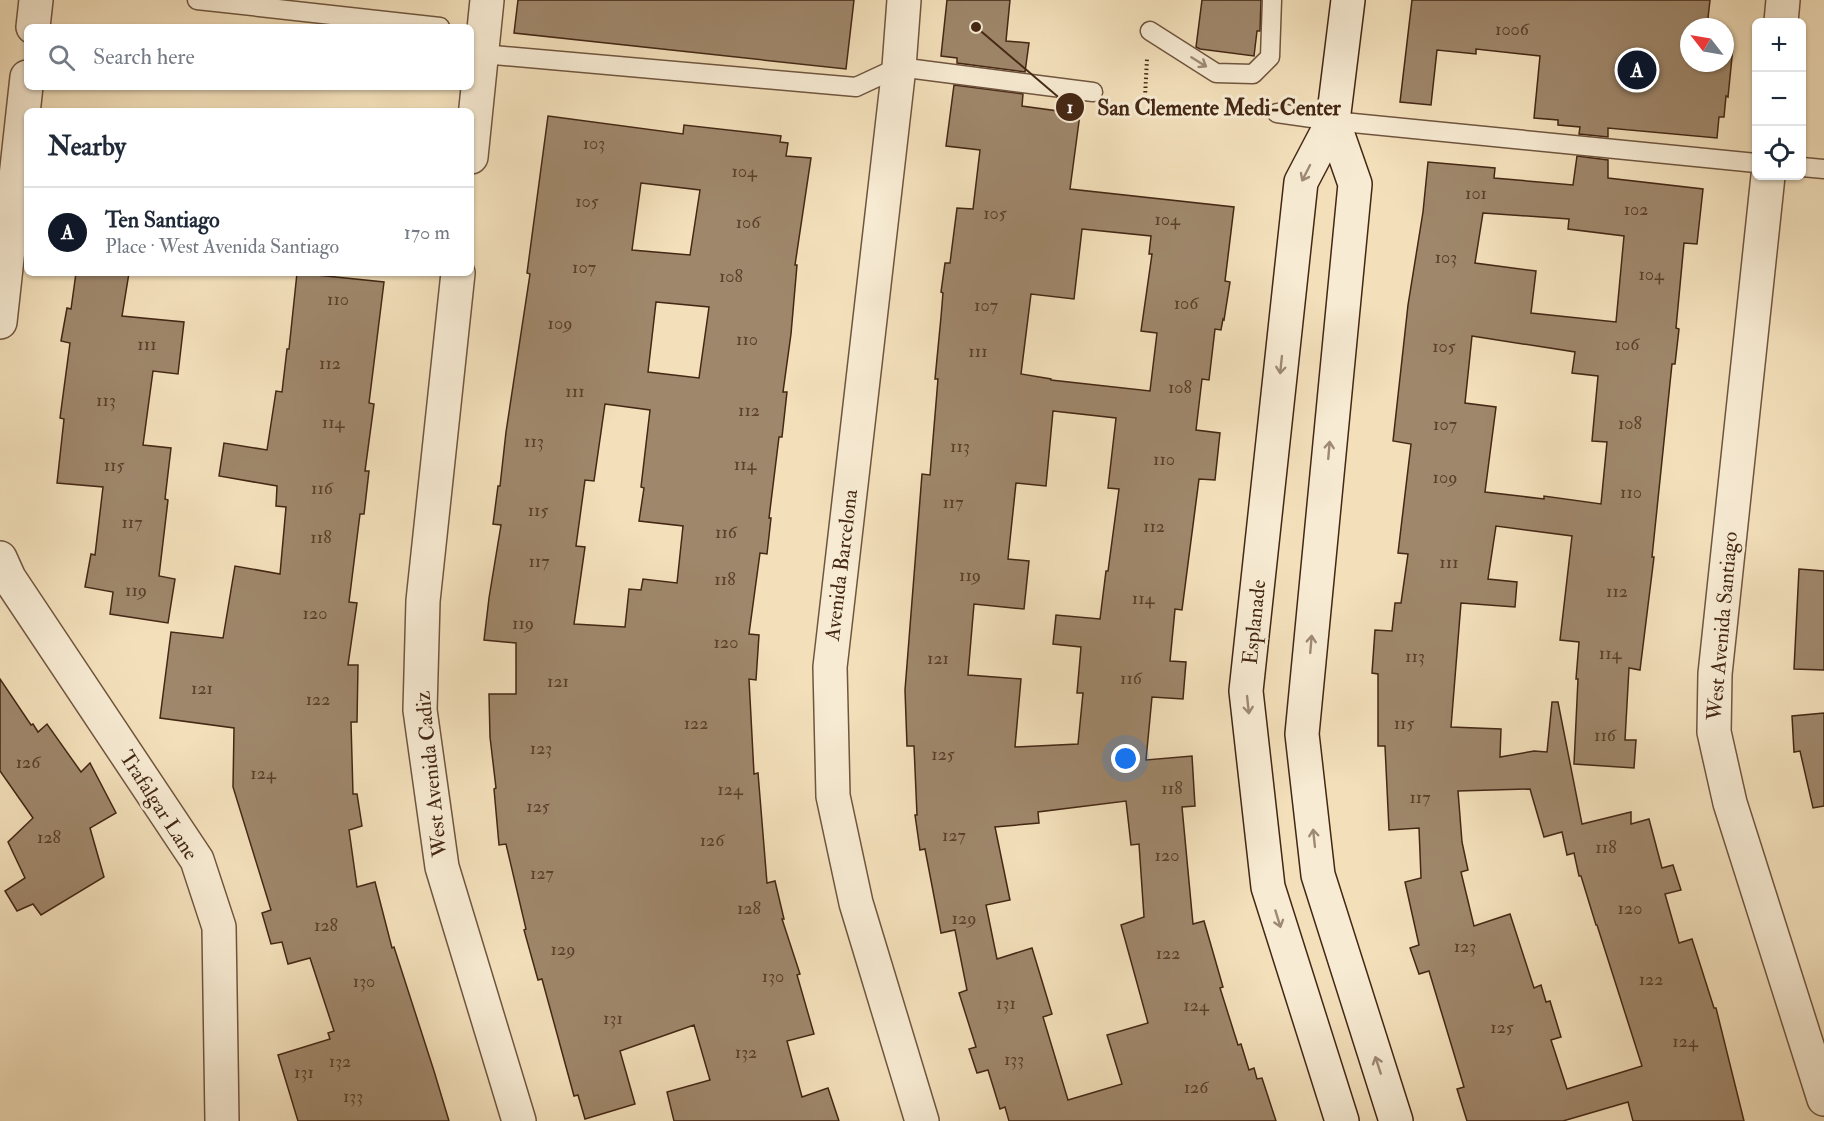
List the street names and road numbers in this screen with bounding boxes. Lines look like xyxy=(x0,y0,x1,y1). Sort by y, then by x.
street label: Avenida Barcelona xyxy=(819,487,864,643)
street label: West Avenida Santiago xyxy=(1701,531,1744,723)
street label: Esplanade xyxy=(1237,578,1272,666)
street label: West Avenida Cadiz xyxy=(409,690,454,859)
street label: Trafalgar Lane xyxy=(113,745,204,865)

